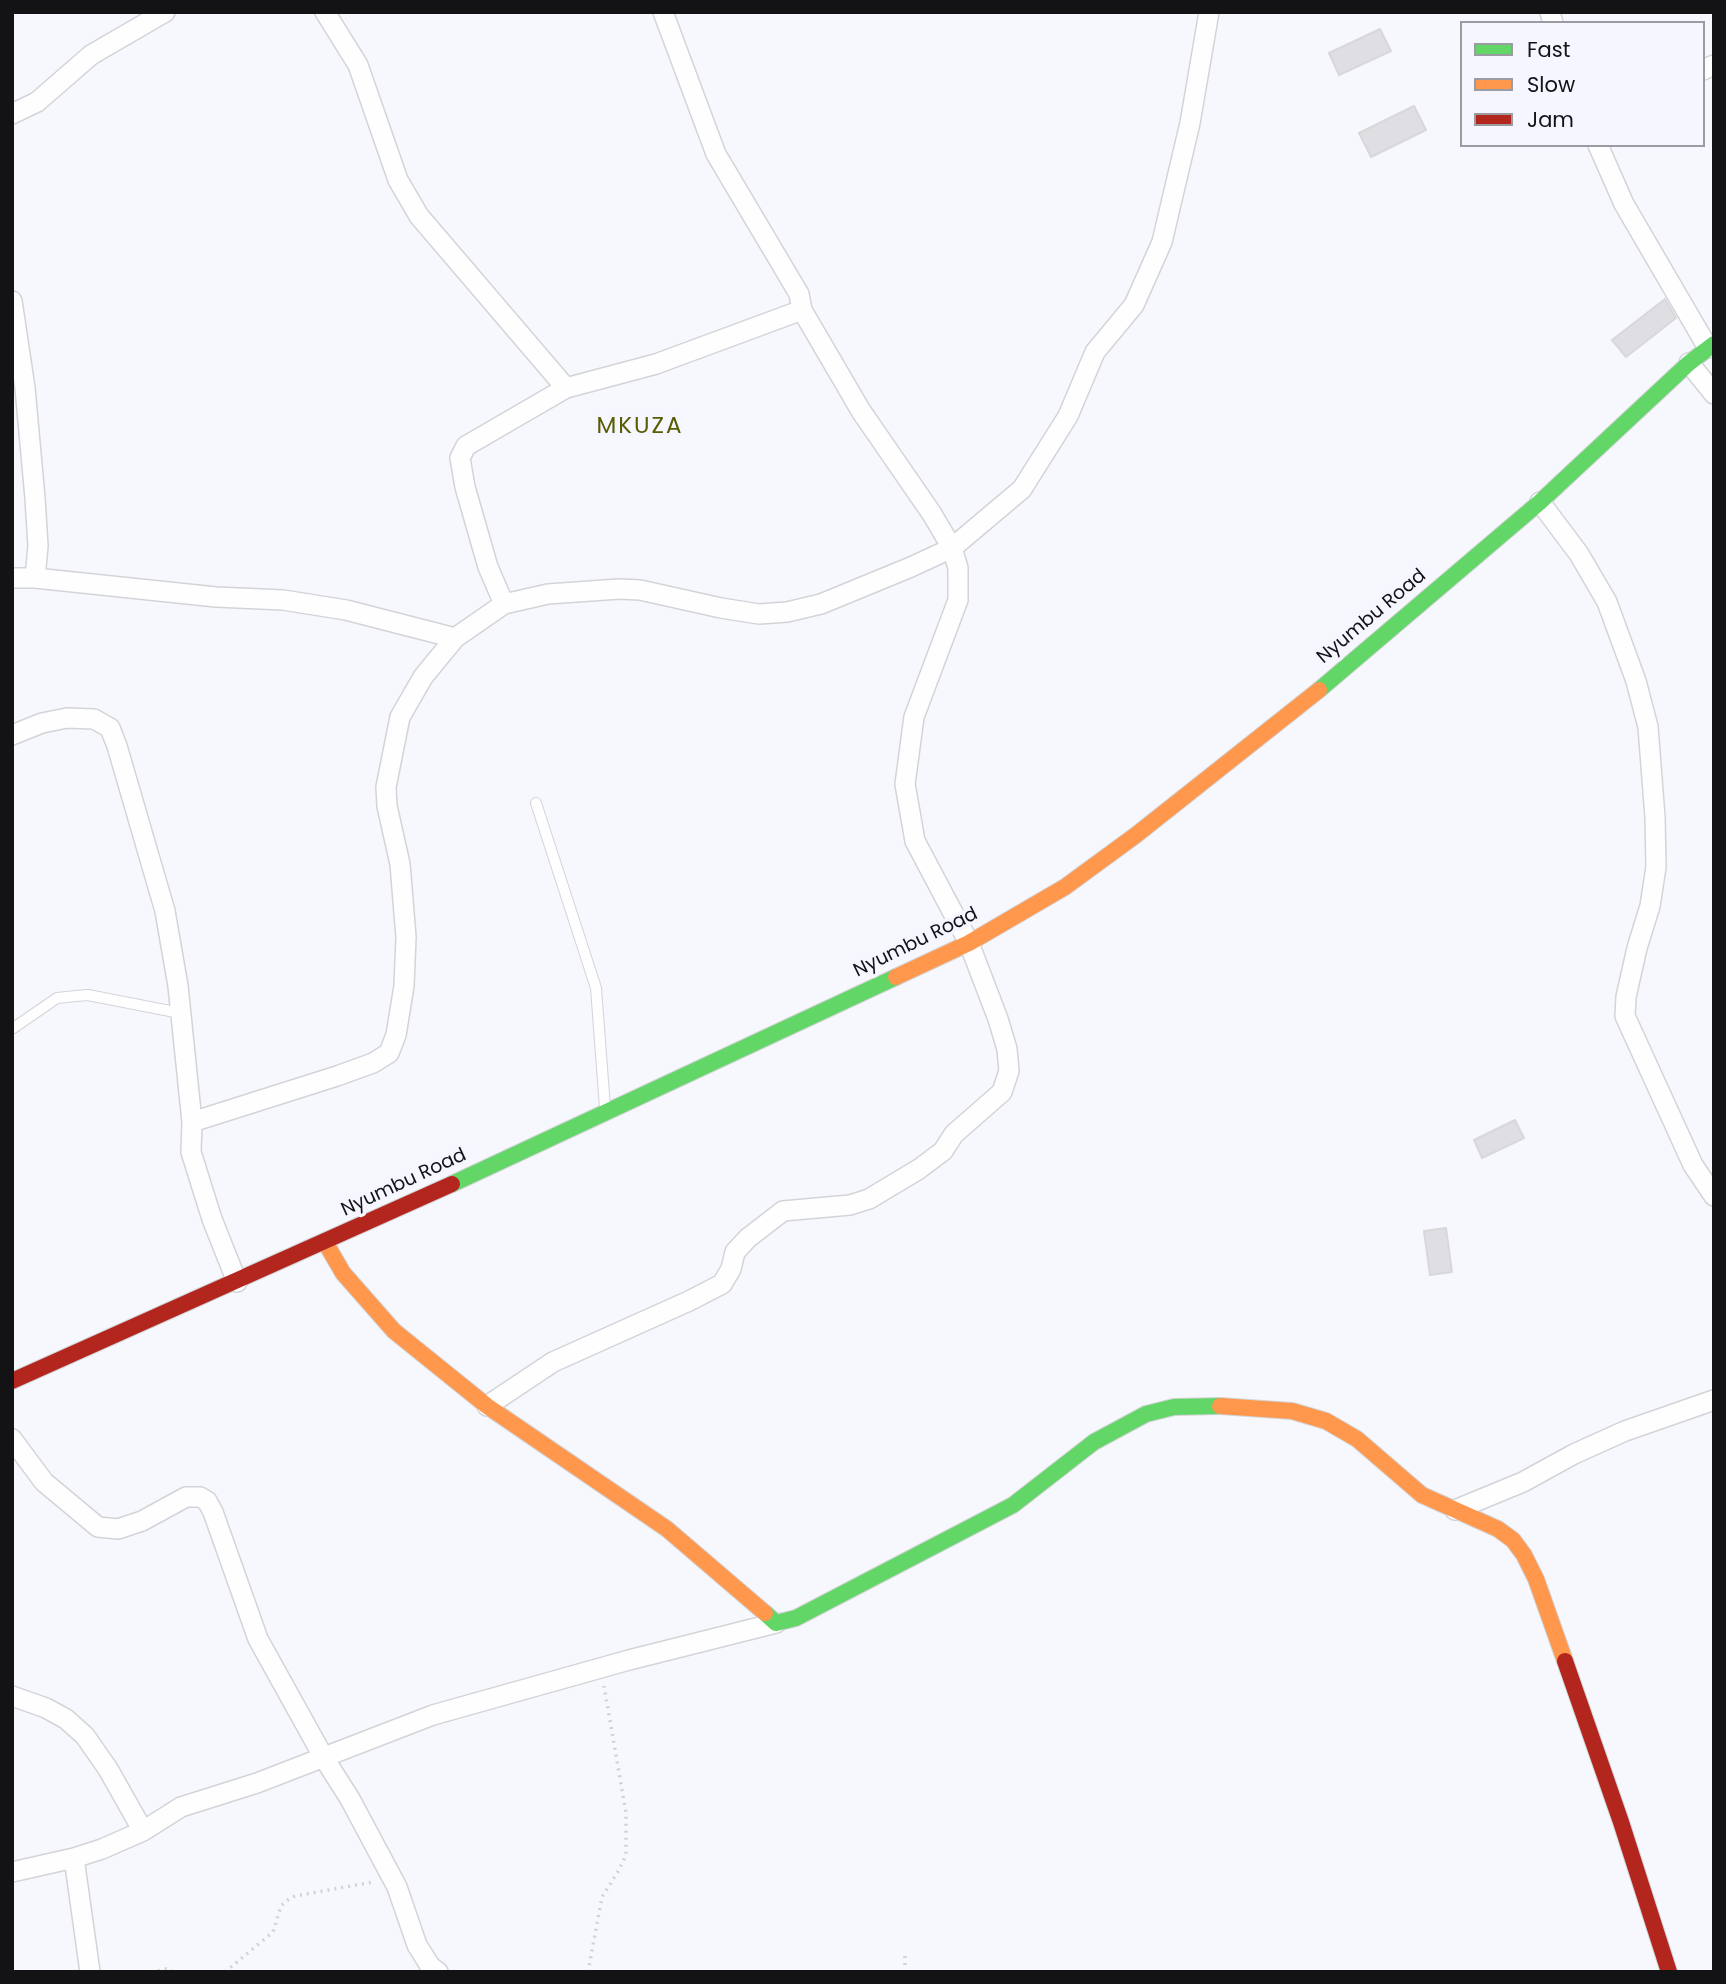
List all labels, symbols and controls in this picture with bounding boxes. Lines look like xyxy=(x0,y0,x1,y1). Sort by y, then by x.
legend xyxy=(1460,21,1705,147)
text: Fast xyxy=(1527,35,1570,64)
text: Slow xyxy=(1527,70,1575,99)
text: Jam xyxy=(1527,105,1574,134)
district label: MKUZA xyxy=(597,413,683,441)
street label: Nyumbu Road xyxy=(1313,565,1431,669)
street label: Nyumbu Road xyxy=(850,903,982,983)
street label: Nyumbu Road xyxy=(338,1144,470,1222)

